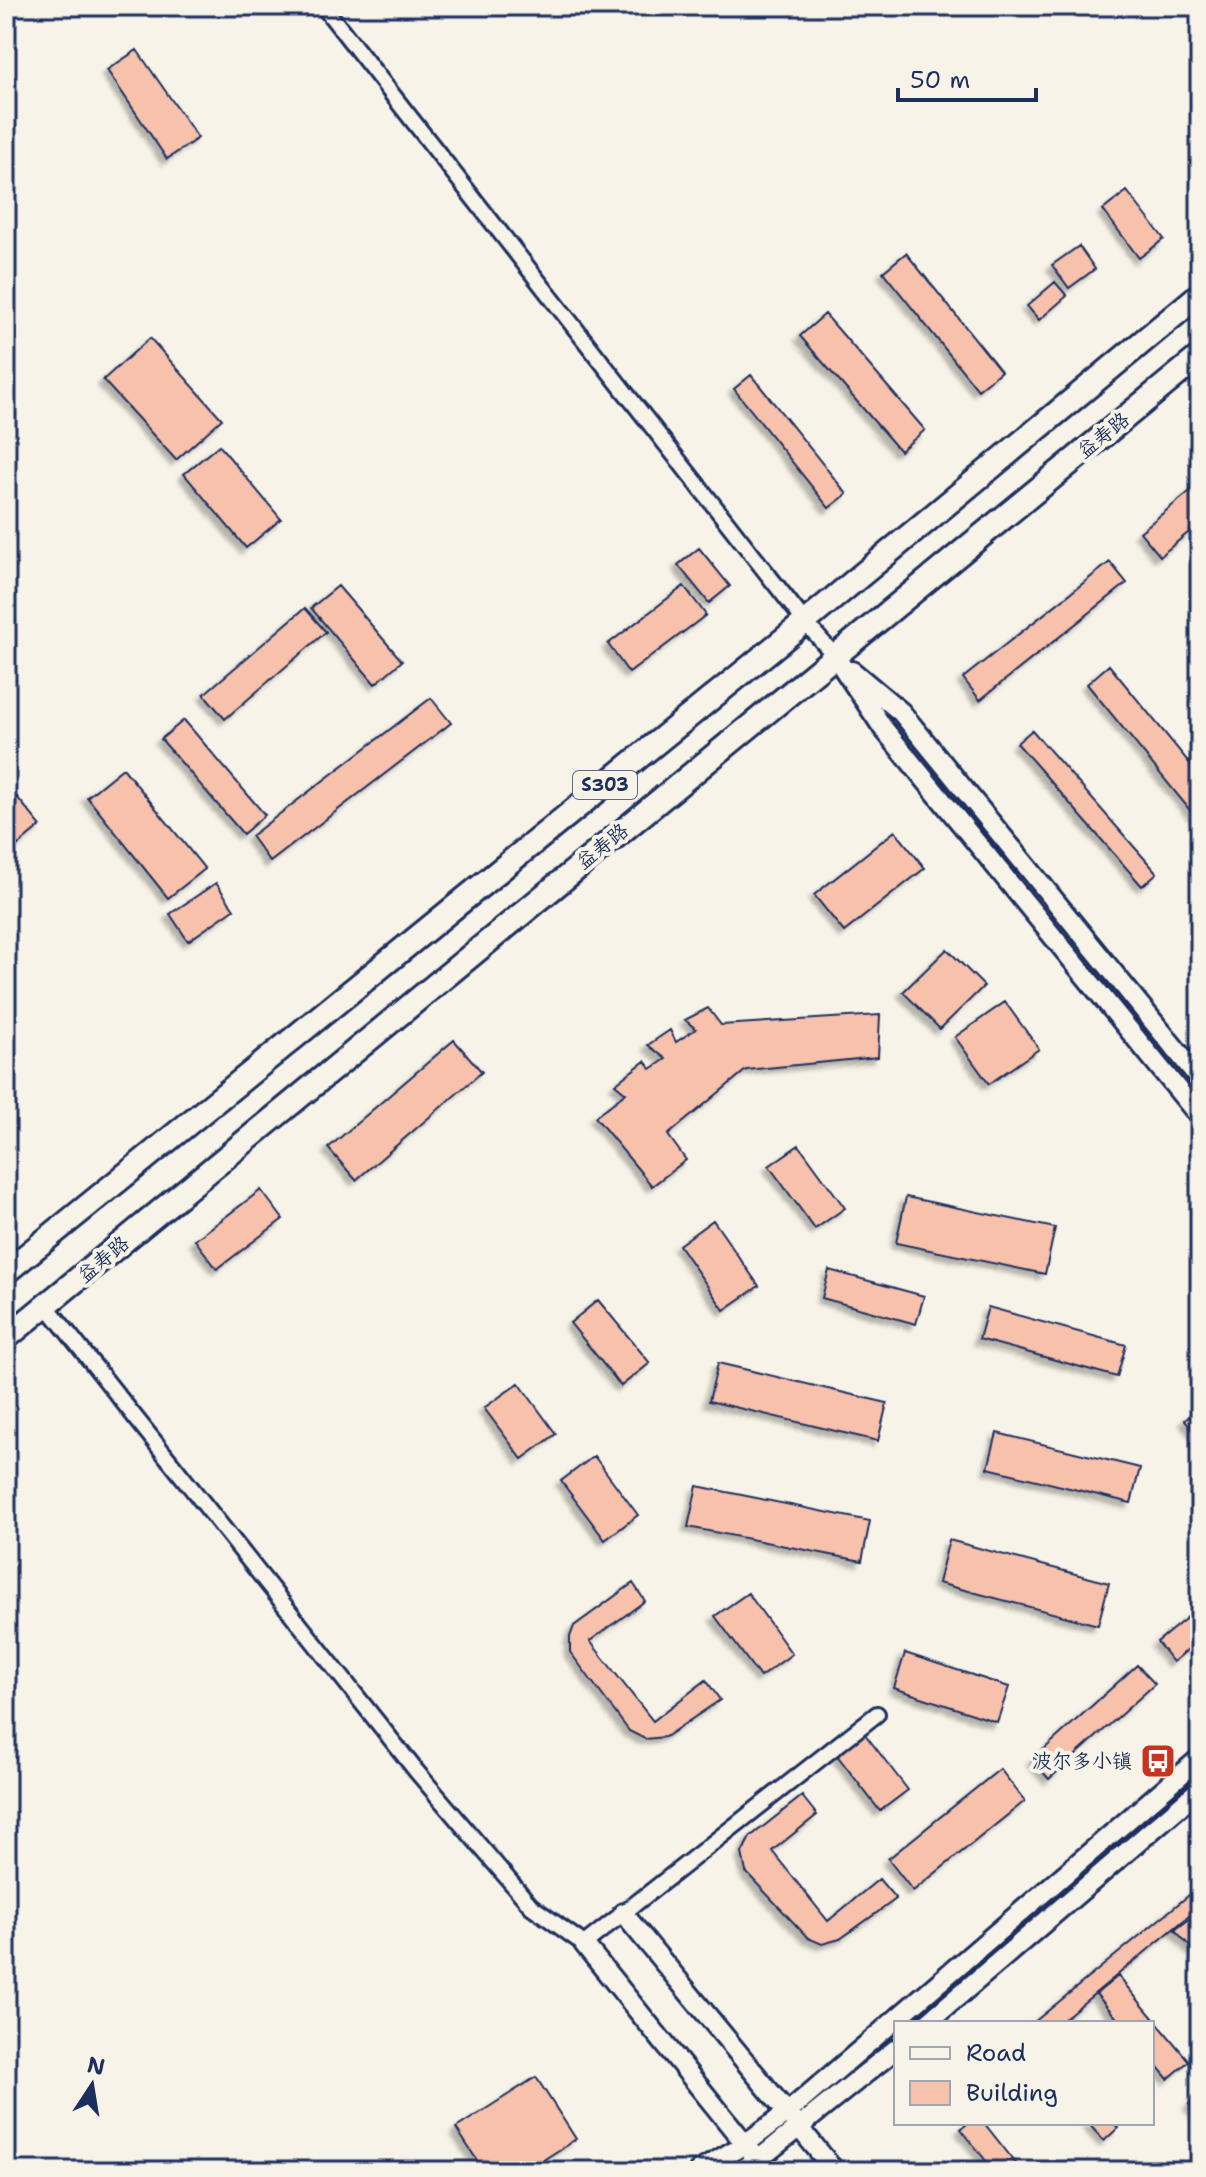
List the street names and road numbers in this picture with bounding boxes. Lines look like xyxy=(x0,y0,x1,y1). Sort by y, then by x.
street label: 益寿路 xyxy=(1072,405,1135,464)
road number: S303 xyxy=(573,771,637,799)
street label: 益寿路 xyxy=(571,816,634,875)
street label: 益寿路 xyxy=(72,1229,135,1288)

